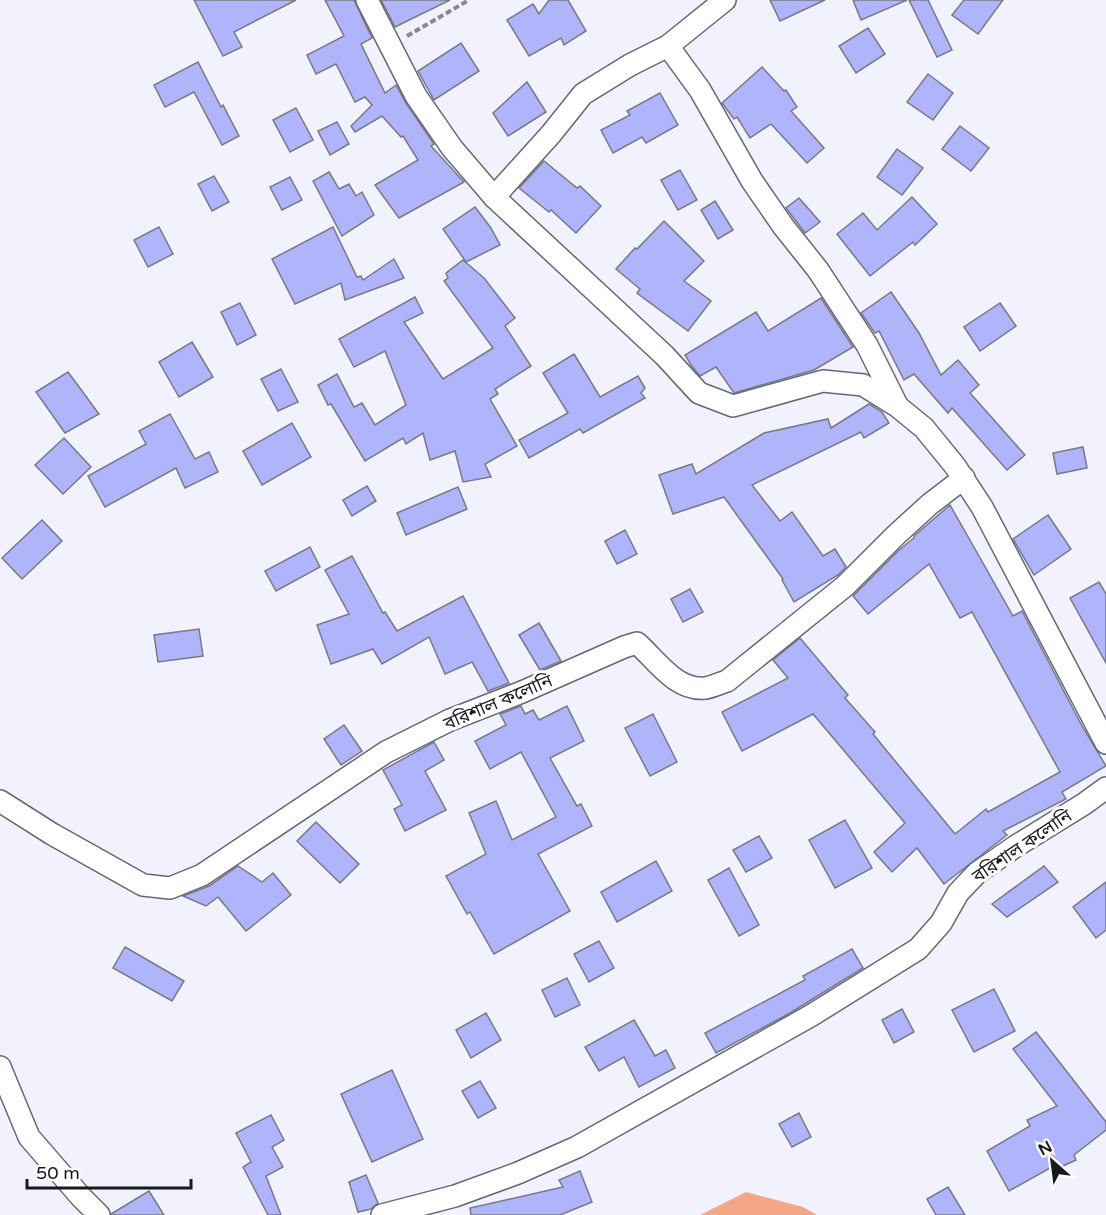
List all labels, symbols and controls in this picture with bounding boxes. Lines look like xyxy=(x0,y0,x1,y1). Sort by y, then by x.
street label: বরিশাল কলোনি xyxy=(440,669,557,735)
street label: বরিশাল কলোনি xyxy=(967,804,1077,888)
north arrow xyxy=(1022,1131,1082,1191)
text: N xyxy=(1035,1137,1056,1160)
scale bar xyxy=(27,1152,190,1190)
text: 50 m xyxy=(36,1162,80,1184)

